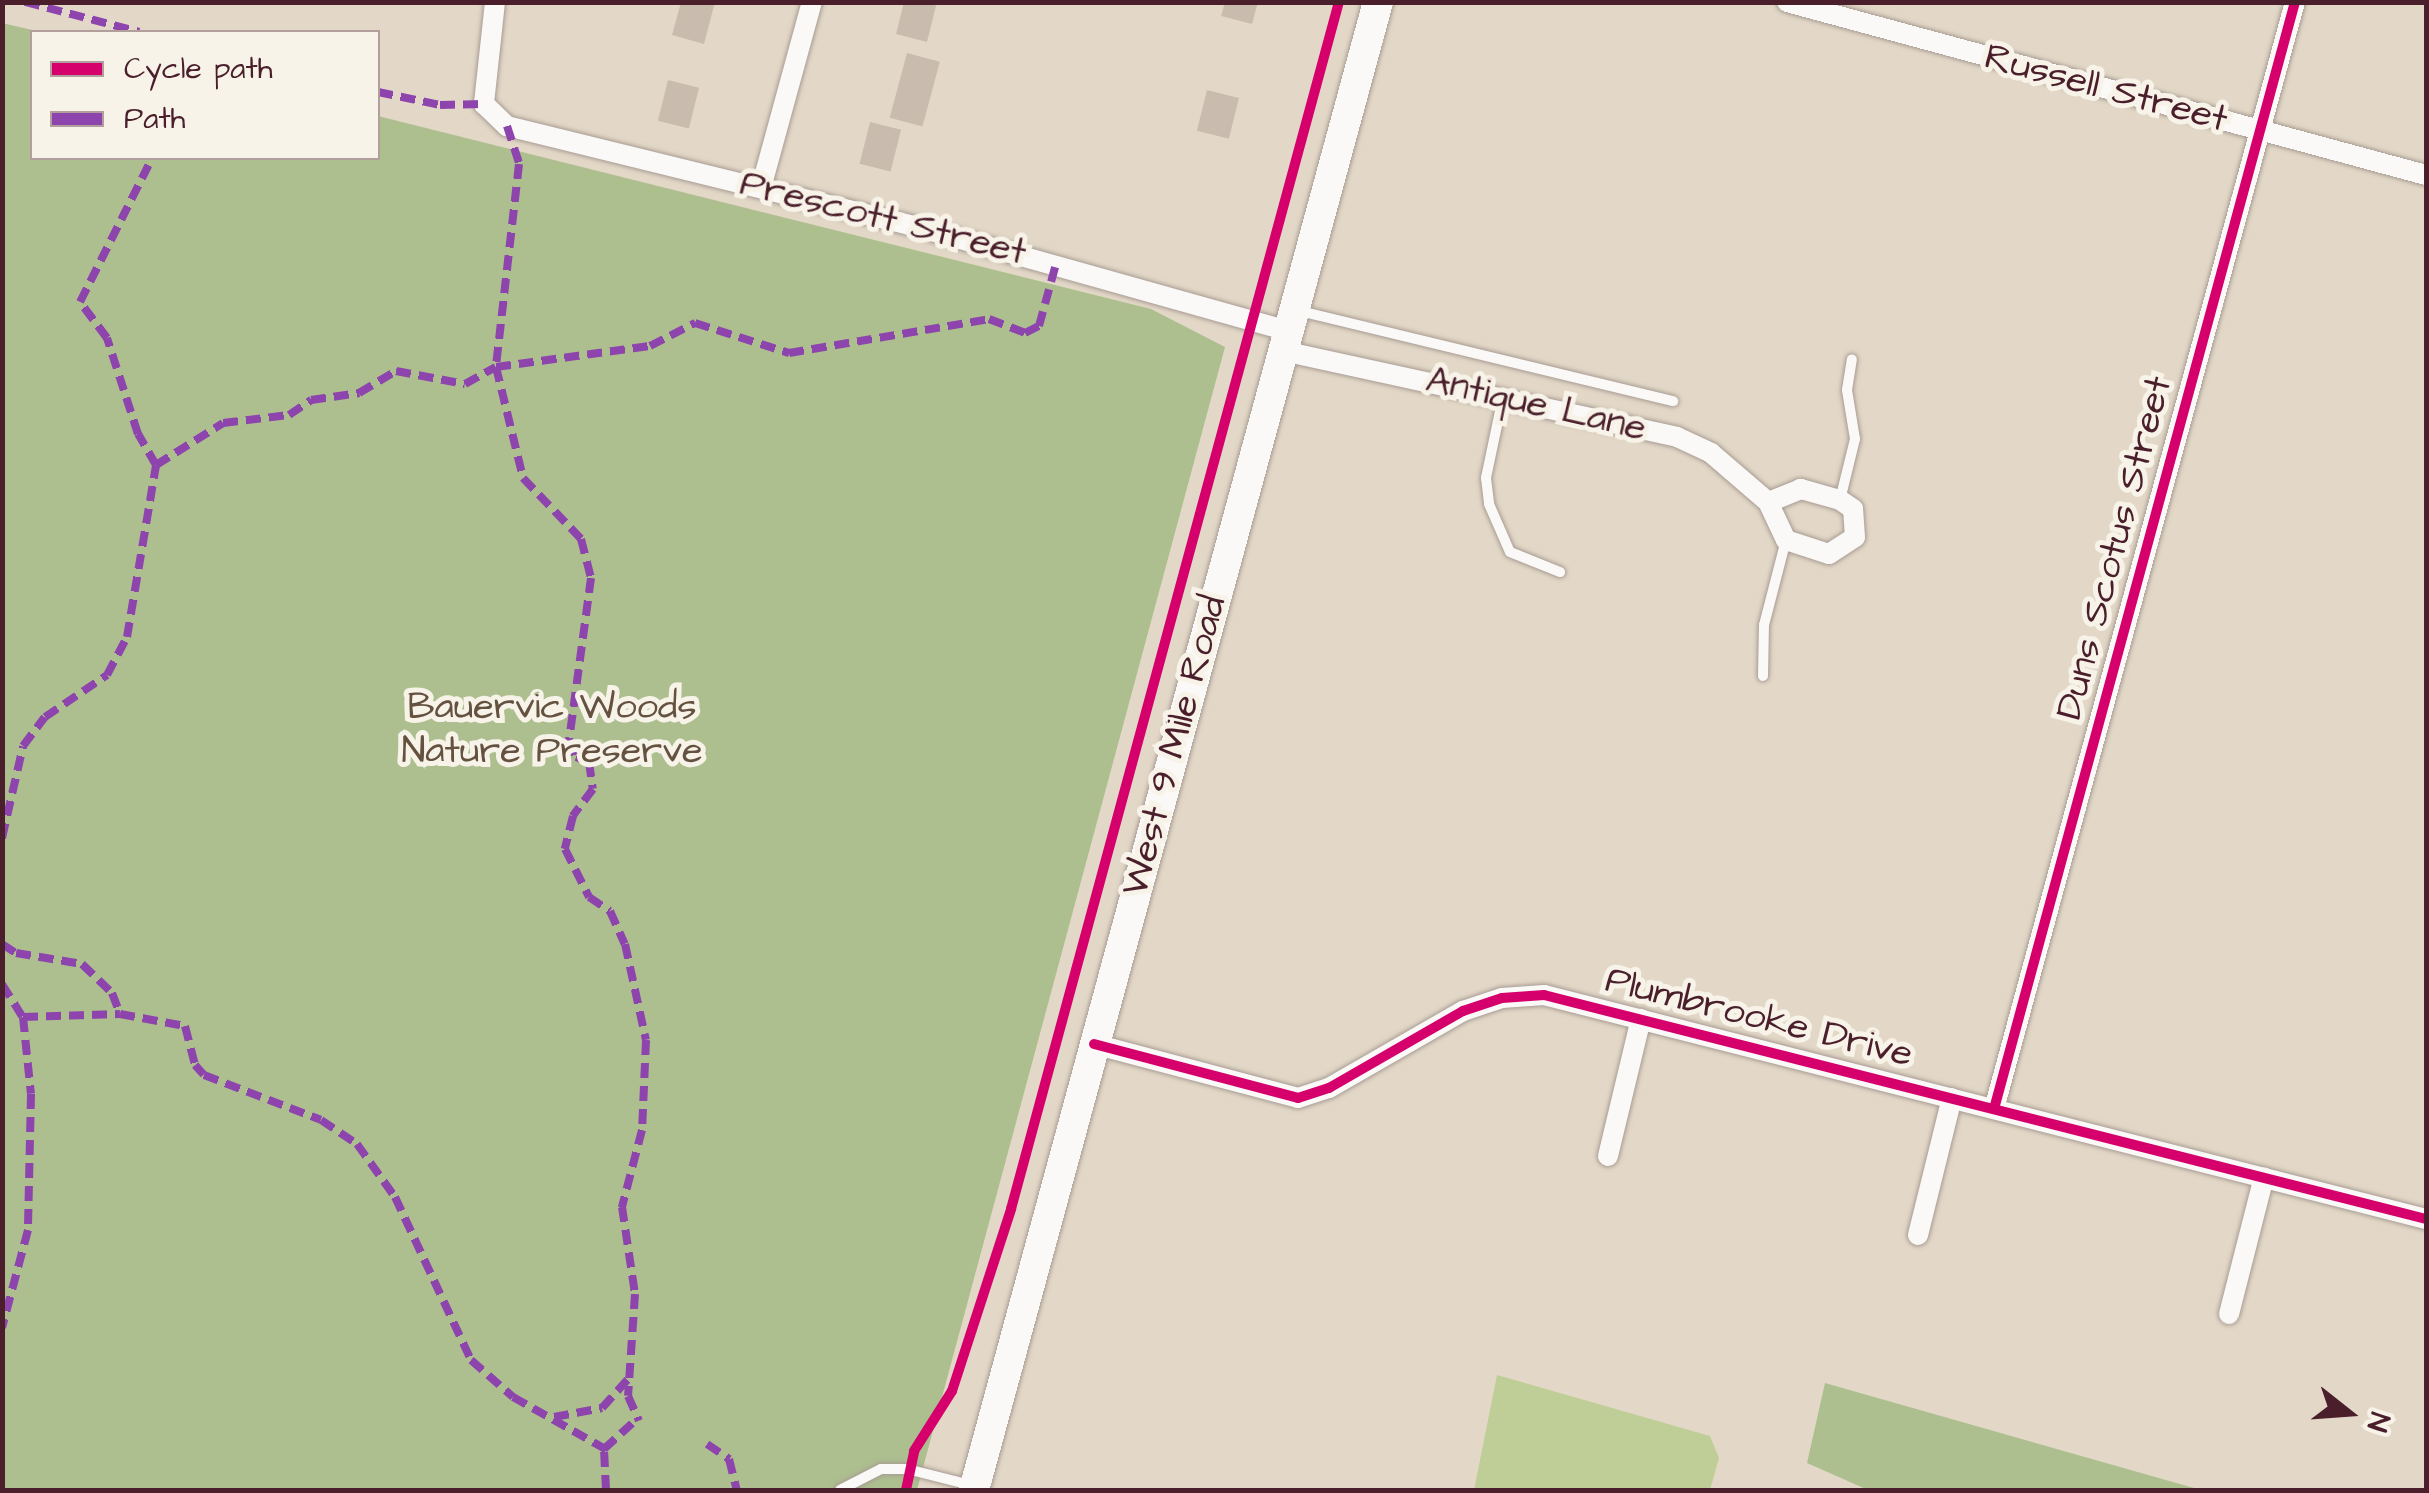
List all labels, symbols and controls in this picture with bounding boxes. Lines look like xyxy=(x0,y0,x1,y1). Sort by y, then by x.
legend xyxy=(30,30,380,160)
street label: Russell Street xyxy=(1980,35,2232,143)
text: Cycle path xyxy=(124,48,273,90)
text: Path xyxy=(124,98,185,140)
street label: Prescott Street xyxy=(735,161,1031,277)
street label: Antique Lane xyxy=(1422,358,1650,452)
street label: Duns Scotus Street xyxy=(2047,371,2183,725)
street label: West 9 Mile Road xyxy=(1113,591,1237,901)
park label: Bauervic Woods Nature Preserve xyxy=(401,685,703,774)
street label: Plumbrooke Drive xyxy=(1601,958,1917,1078)
north arrow xyxy=(2299,1363,2399,1463)
text: N xyxy=(2357,1408,2399,1436)

